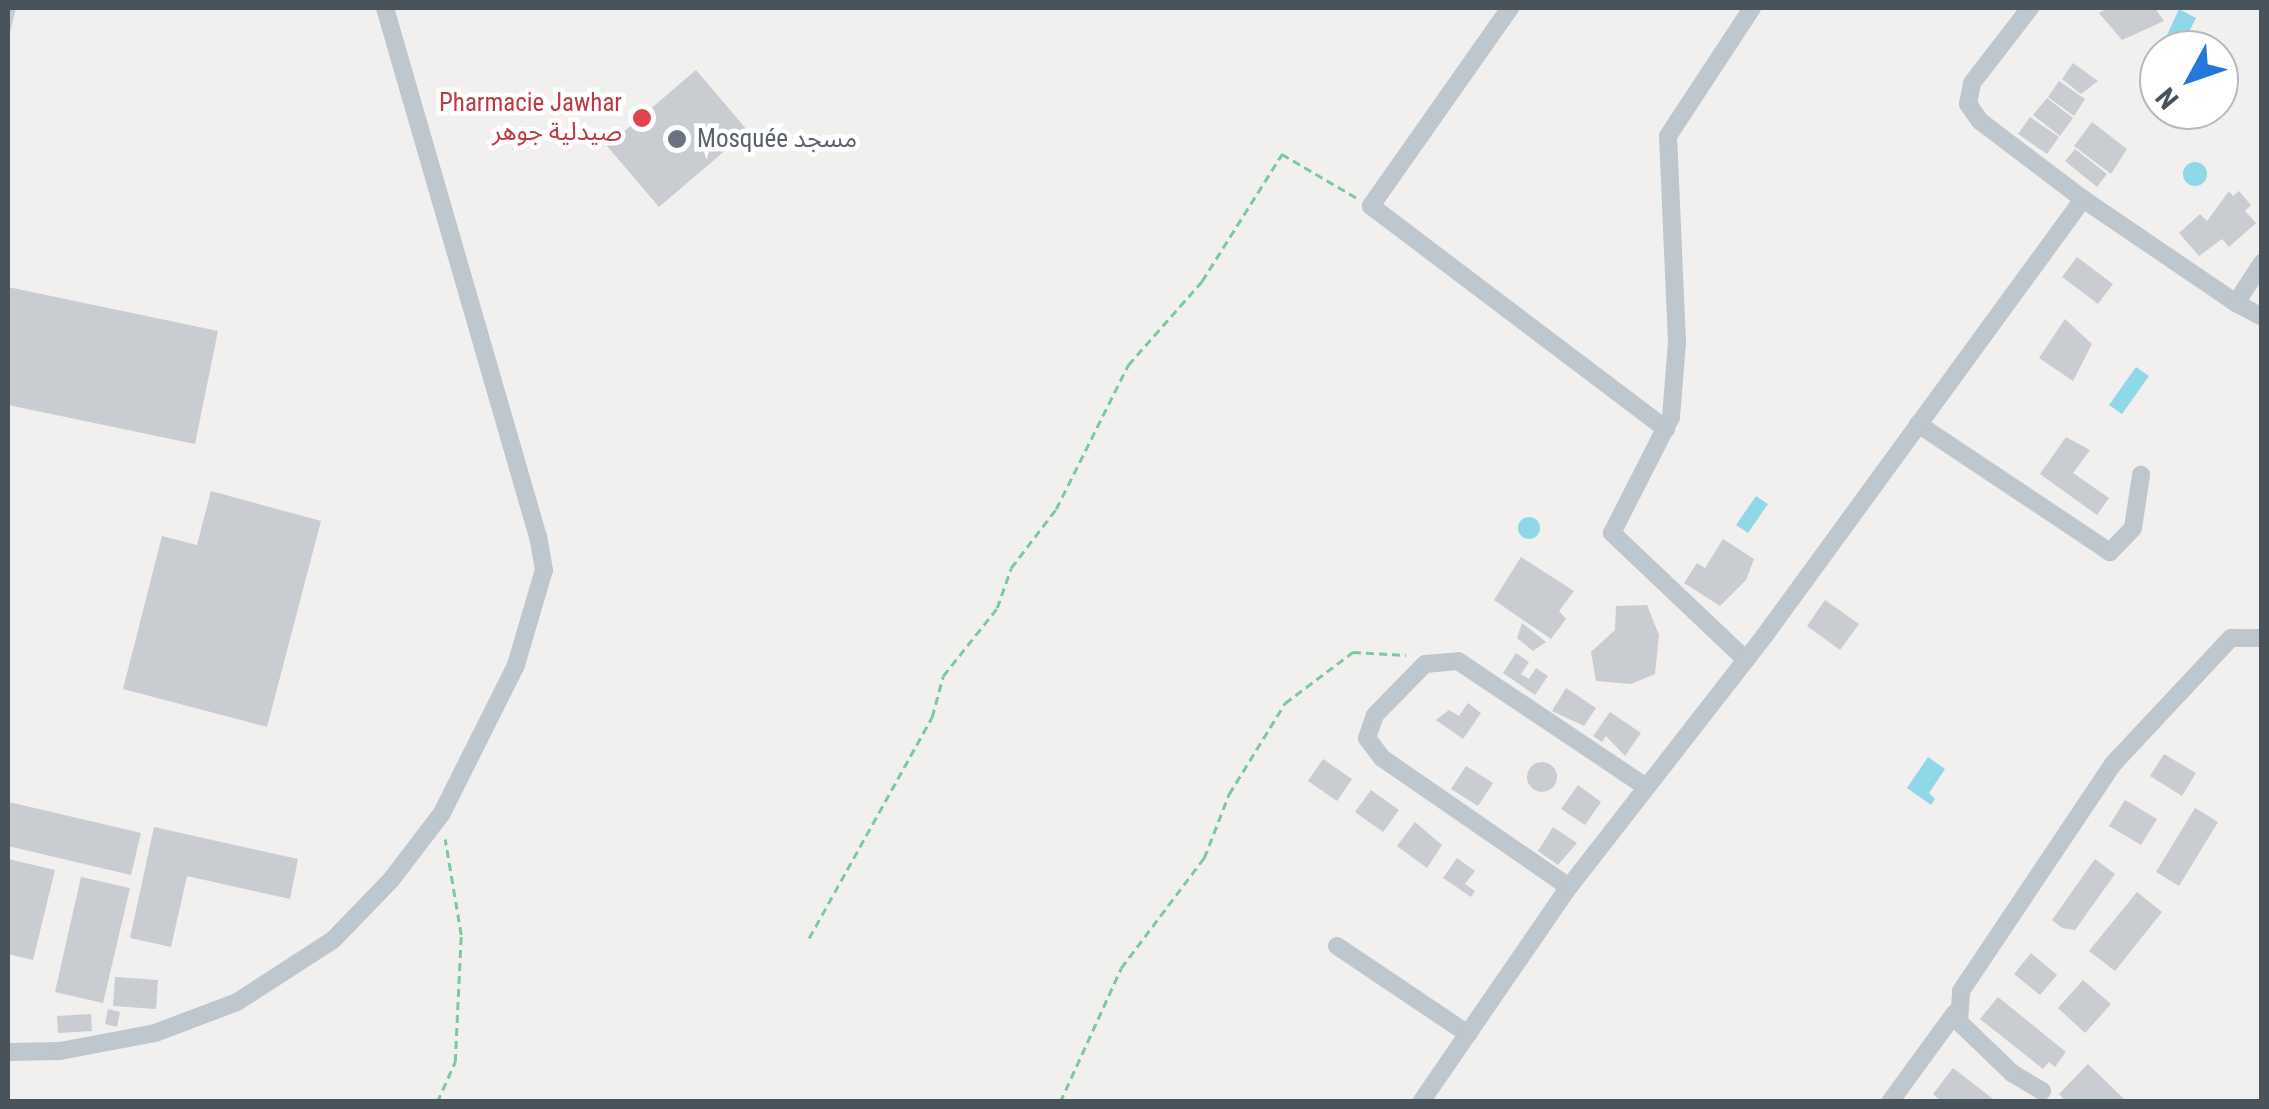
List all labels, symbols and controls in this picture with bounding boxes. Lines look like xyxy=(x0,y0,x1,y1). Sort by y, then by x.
north arrow xyxy=(2139,30,2239,130)
text: N xyxy=(2149,81,2185,115)
place label: Pharmacie Jawhar صيدلية جوهر xyxy=(439,89,622,148)
marker: Pharmacie Jawhar صيدلية جوهر xyxy=(631,107,653,129)
place label: Mosquée مسجد xyxy=(697,124,857,154)
marker: Mosquée مسجد xyxy=(666,128,688,150)

